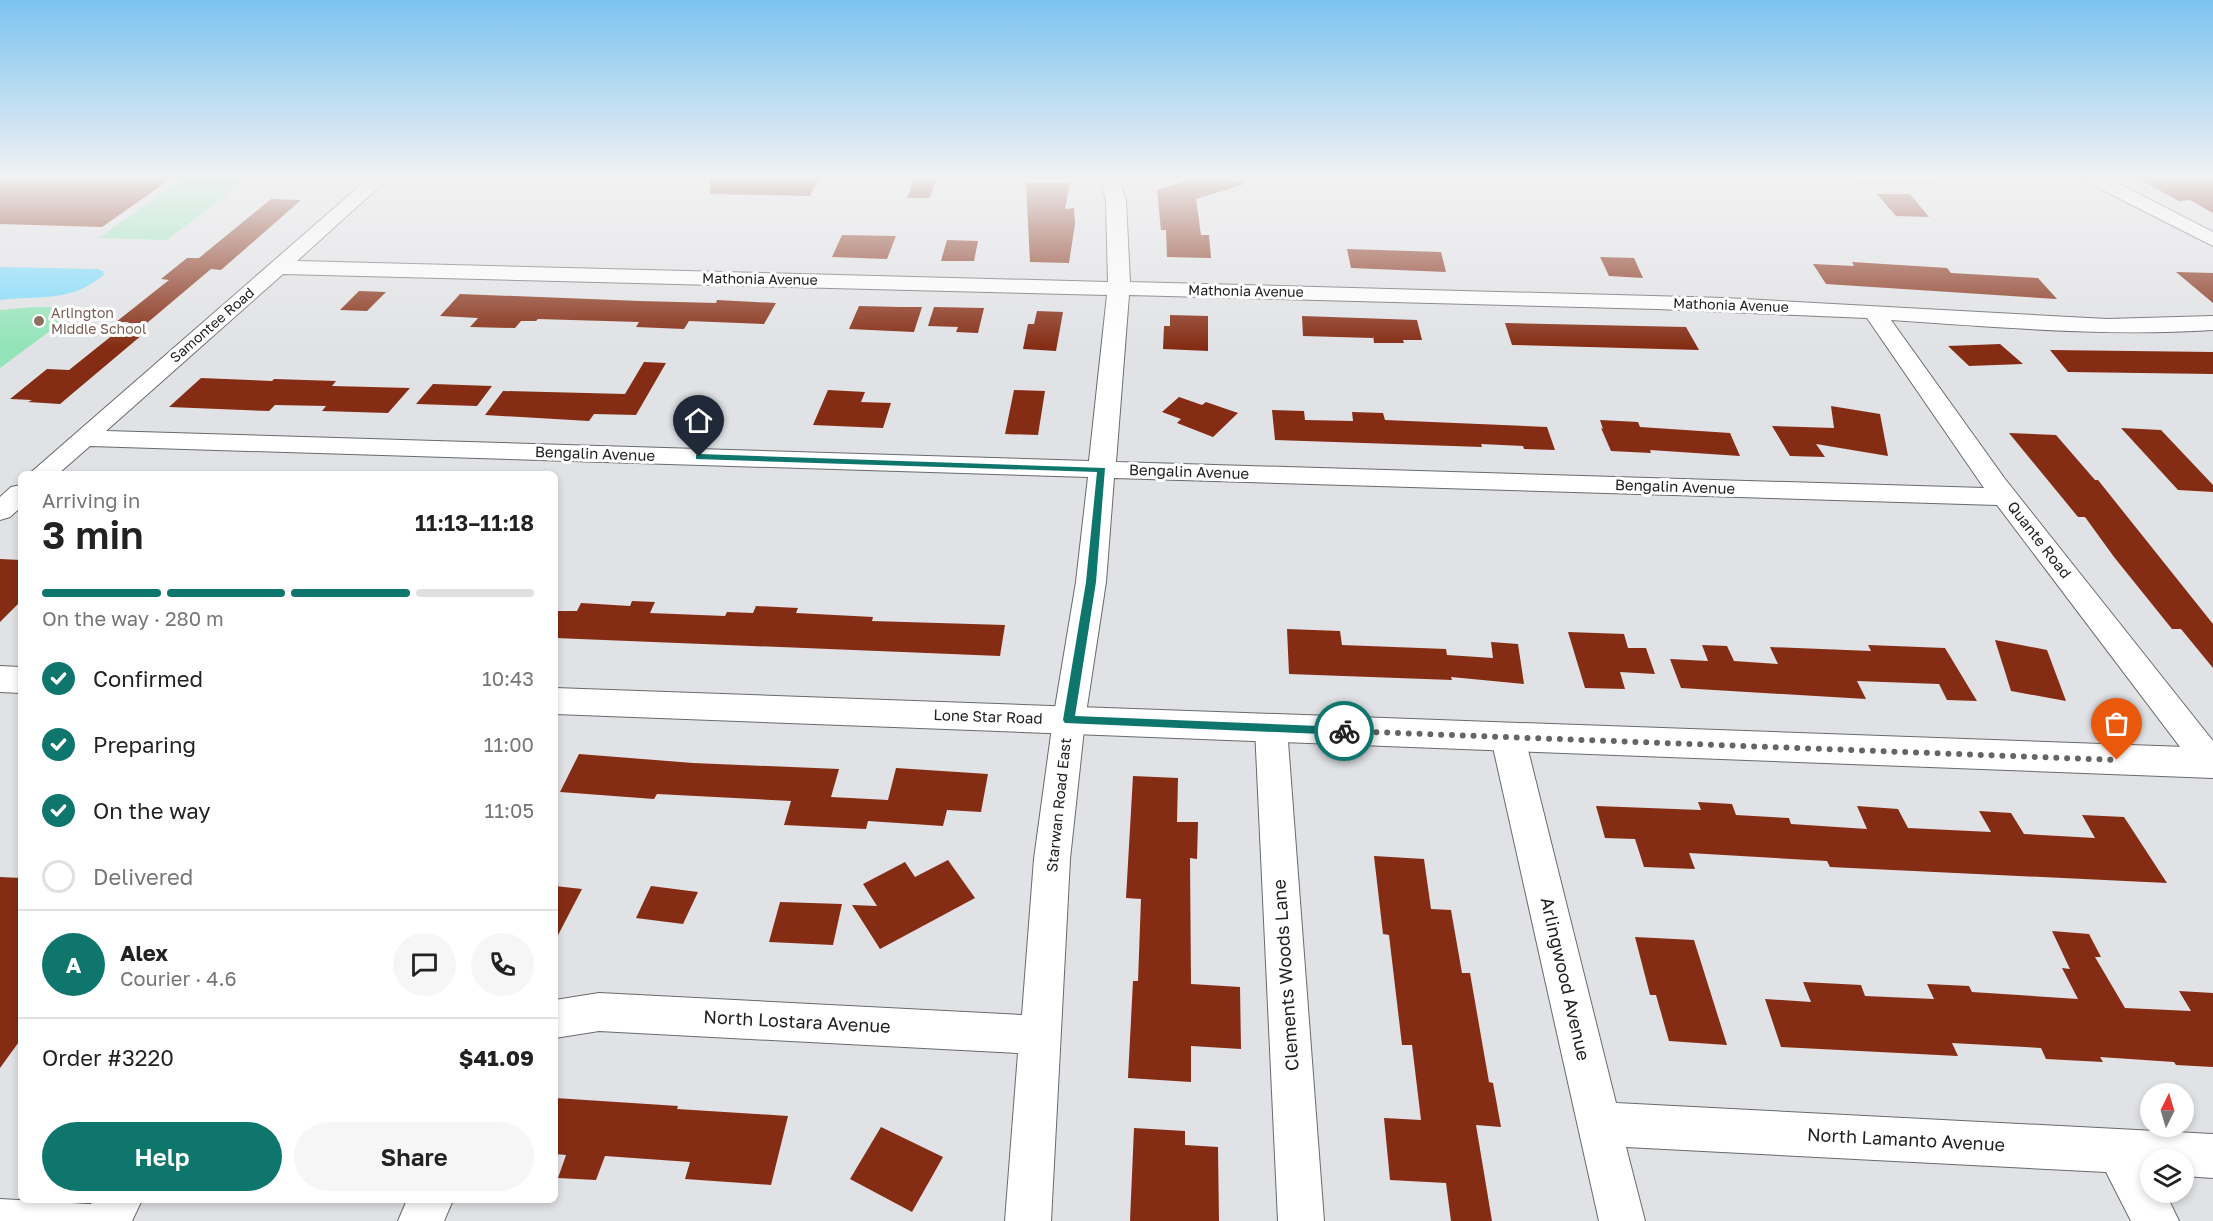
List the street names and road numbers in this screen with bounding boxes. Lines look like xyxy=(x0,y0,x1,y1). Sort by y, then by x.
street label: Mathonia Avenue xyxy=(702,269,818,288)
street label: Mathonia Avenue xyxy=(1188,281,1304,300)
street label: Samontee Road xyxy=(166,284,257,366)
street label: Mathonia Avenue xyxy=(1673,294,1789,315)
street label: Bengalin Avenue xyxy=(535,442,656,464)
street label: Bengalin Avenue xyxy=(1129,460,1250,482)
street label: Bengalin Avenue xyxy=(1615,475,1736,497)
street label: Quante Road xyxy=(2004,497,2075,582)
street label: Lone Star Road xyxy=(933,705,1043,727)
street label: Starwan Road East xyxy=(1042,737,1074,873)
street label: Clements Woods Lane xyxy=(1267,878,1303,1072)
street label: Arlingwood Avenue xyxy=(1536,895,1595,1063)
street label: North Lostara Avenue xyxy=(703,1005,891,1037)
street label: North Lamanto Avenue xyxy=(1806,1123,2006,1155)

